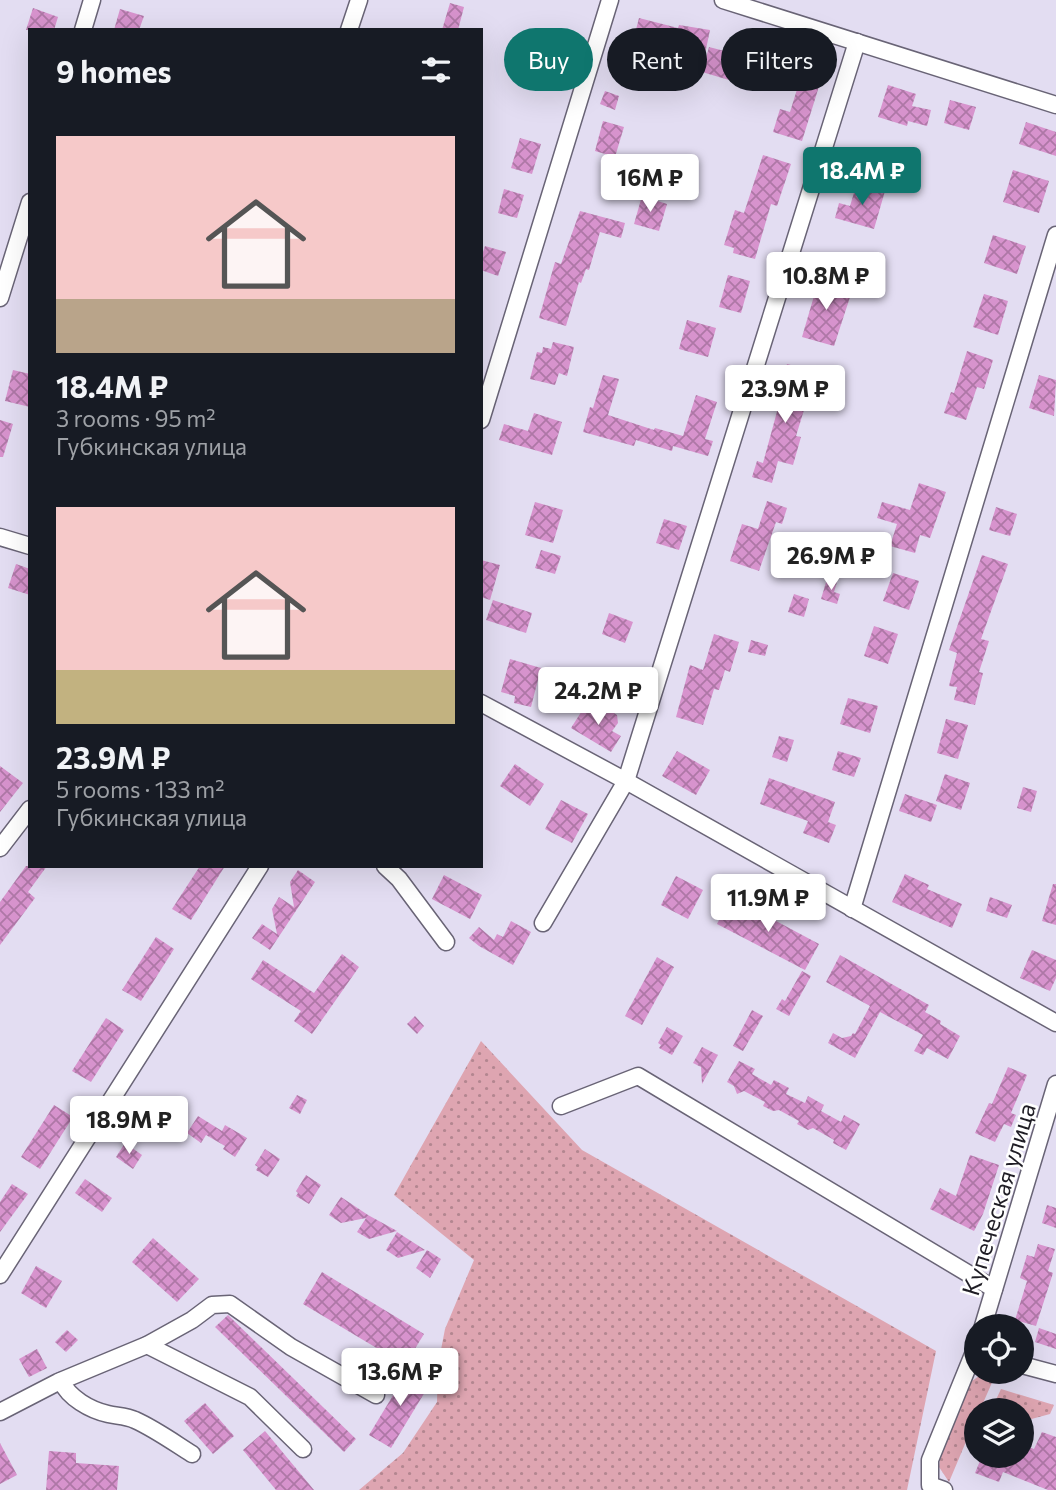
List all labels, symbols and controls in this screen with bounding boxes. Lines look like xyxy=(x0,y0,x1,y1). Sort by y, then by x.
chip: Buy xyxy=(504,28,593,91)
chip: Rent xyxy=(607,28,707,91)
chip: Filters xyxy=(721,28,837,91)
icon: filters xyxy=(417,51,455,89)
text: 9 homes xyxy=(56,52,171,89)
pin: 18.4M ₽ xyxy=(797,148,927,207)
pin: 16M ₽ xyxy=(601,154,699,214)
text: 18.4M ₽ xyxy=(819,156,905,184)
text: 16M ₽ xyxy=(617,163,683,191)
icon: home xyxy=(193,181,319,307)
pin: 10.8M ₽ xyxy=(761,252,891,312)
text: 10.8M ₽ xyxy=(782,261,870,289)
pin: 23.9M ₽ xyxy=(720,366,850,425)
text: 18.4M ₽ xyxy=(56,367,168,404)
text: 23.9M ₽ xyxy=(741,374,829,402)
text: 3 rooms · 95 m² xyxy=(56,404,215,432)
text: Губкинская улица xyxy=(56,432,247,460)
pin: 26.9M ₽ xyxy=(766,532,896,592)
text: 26.9M ₽ xyxy=(787,541,875,569)
icon: home xyxy=(193,552,319,678)
pin: 24.2M ₽ xyxy=(533,668,663,727)
text: 24.2M ₽ xyxy=(554,676,642,704)
text: 23.9M ₽ xyxy=(56,738,171,775)
text: 5 rooms · 133 m² xyxy=(56,775,224,803)
text: Губкинская улица xyxy=(56,803,247,831)
pin: 11.9M ₽ xyxy=(703,874,833,934)
text: 11.9M ₽ xyxy=(727,883,809,911)
pin: 18.9M ₽ xyxy=(64,1096,194,1156)
street label: Купеческая улица xyxy=(955,1099,1041,1299)
text: 18.9M ₽ xyxy=(86,1105,172,1133)
map controls xyxy=(964,1314,1034,1468)
button: locate xyxy=(964,1314,1034,1384)
pin: 13.6M ₽ xyxy=(335,1348,465,1408)
text: 13.6M ₽ xyxy=(357,1357,443,1385)
button: layers xyxy=(964,1398,1034,1468)

